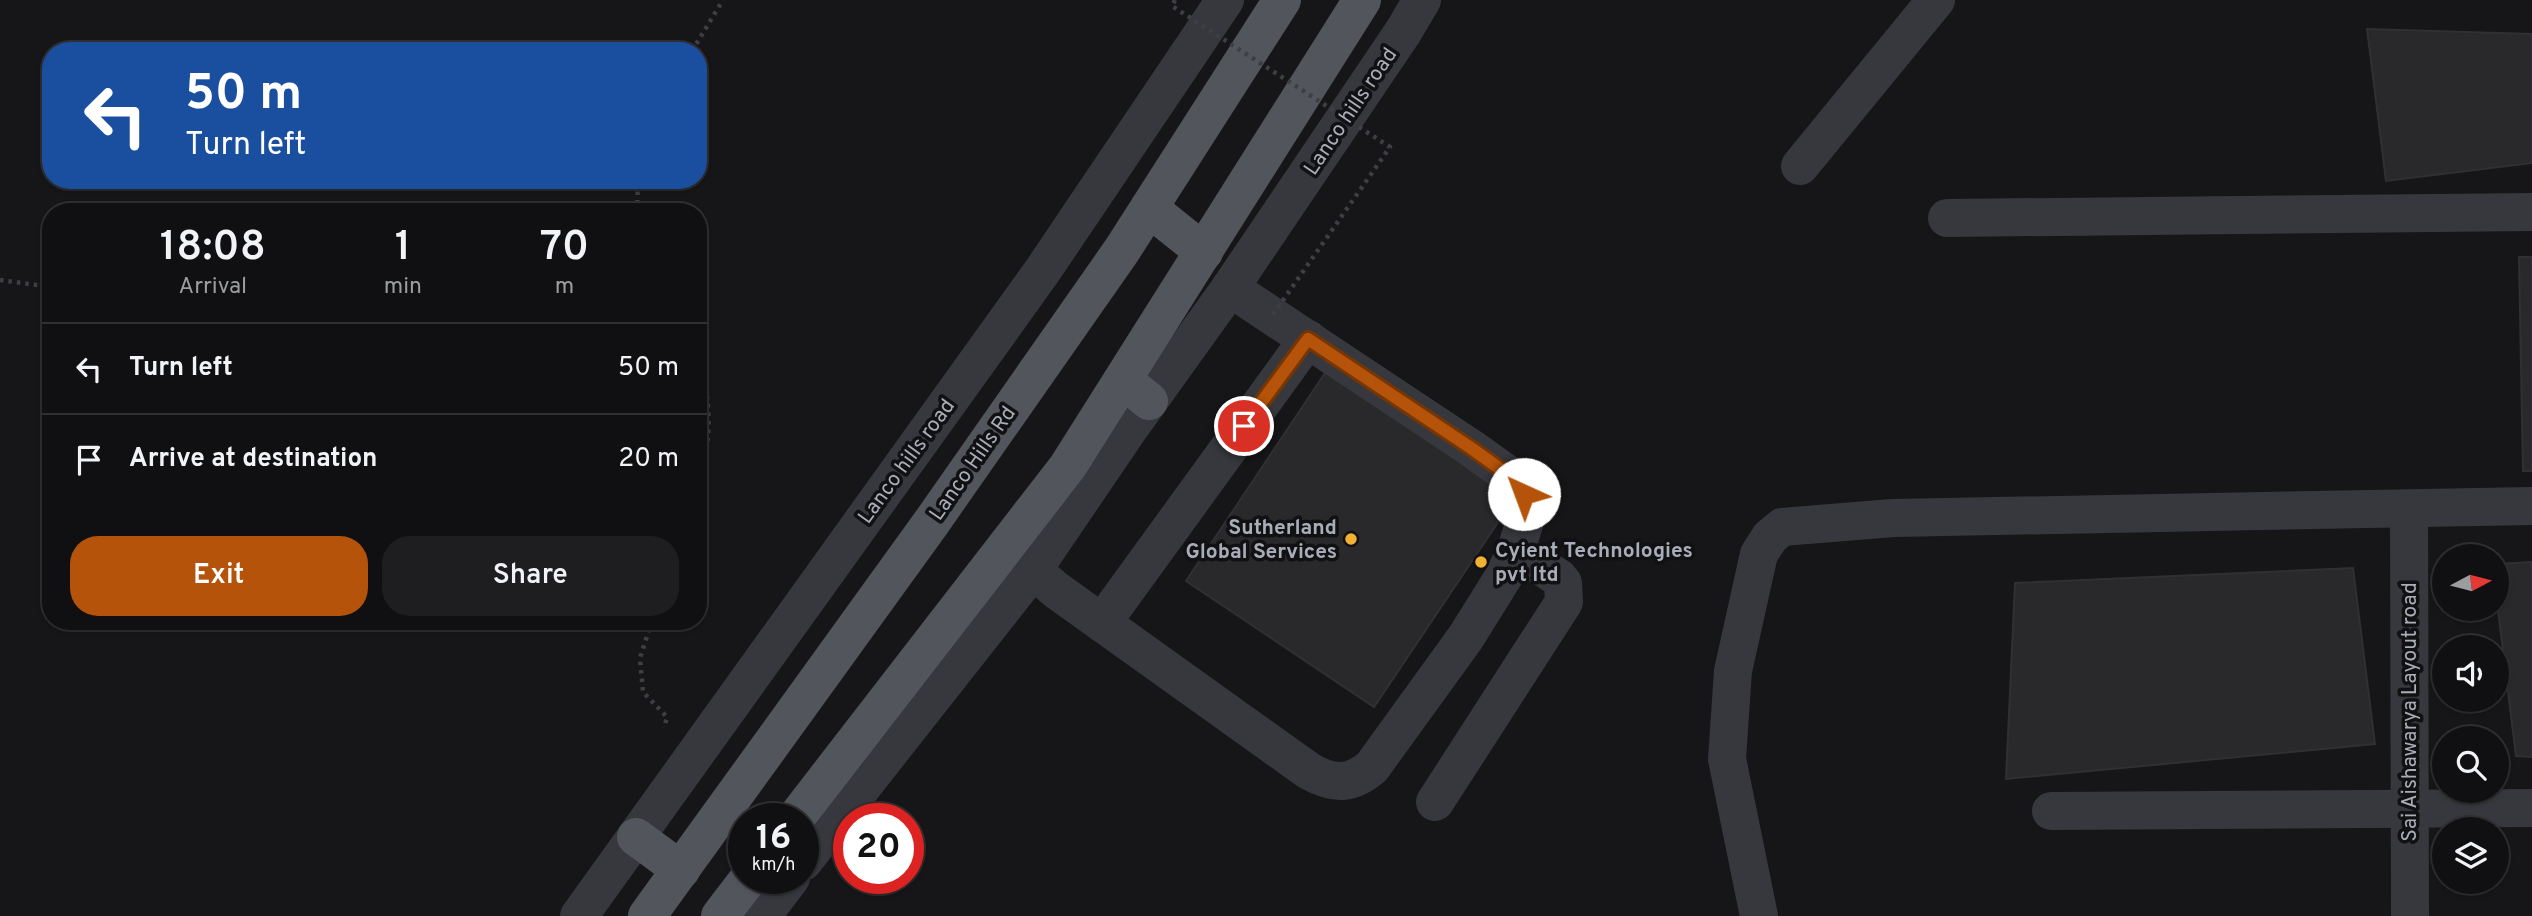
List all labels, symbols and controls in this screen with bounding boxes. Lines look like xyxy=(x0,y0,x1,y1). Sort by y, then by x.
street label: Lanco hills road xyxy=(1299,43,1404,181)
text: 50 m xyxy=(185,65,302,127)
icon: left xyxy=(70,70,161,161)
text: Turn left xyxy=(185,126,306,166)
text: 18:08 xyxy=(160,222,266,275)
text: 1 xyxy=(395,222,411,275)
text: 70 xyxy=(540,222,589,275)
text: Arrival xyxy=(179,273,247,302)
text: min xyxy=(384,273,422,302)
text: m xyxy=(555,273,574,302)
icon: left xyxy=(70,350,108,388)
text: Turn left xyxy=(129,352,233,385)
text: 50 m xyxy=(618,352,679,385)
street label: Lanco hills road xyxy=(853,394,962,530)
pin xyxy=(1214,396,1274,456)
street label: Lanco Hills Rd xyxy=(924,401,1023,526)
icon: arrive xyxy=(1225,407,1263,445)
icon: arrive xyxy=(70,441,108,479)
text: Arrive at destination xyxy=(129,443,377,476)
text: 20 m xyxy=(618,443,679,476)
position arrow xyxy=(1487,457,1561,531)
place label: Sutherland Global Services xyxy=(1185,515,1337,566)
marker: Sutherland Global Services xyxy=(1343,531,1359,547)
button: Exit xyxy=(70,536,368,616)
button: Share xyxy=(382,536,679,616)
place label: Cyient Technologies pvt ltd xyxy=(1495,538,1693,589)
north arrow xyxy=(2432,544,2510,621)
map controls xyxy=(2432,544,2509,894)
marker: Cyient Technologies pvt ltd xyxy=(1473,554,1489,570)
street label: Sai Aishawarya Layout road xyxy=(2397,582,2424,842)
button: sound xyxy=(2432,635,2509,712)
button: search xyxy=(2432,726,2509,803)
speed limit sign: 20 xyxy=(833,803,924,894)
text: 16 xyxy=(756,817,791,861)
button: layers xyxy=(2432,817,2509,894)
text: km/h xyxy=(752,854,795,877)

